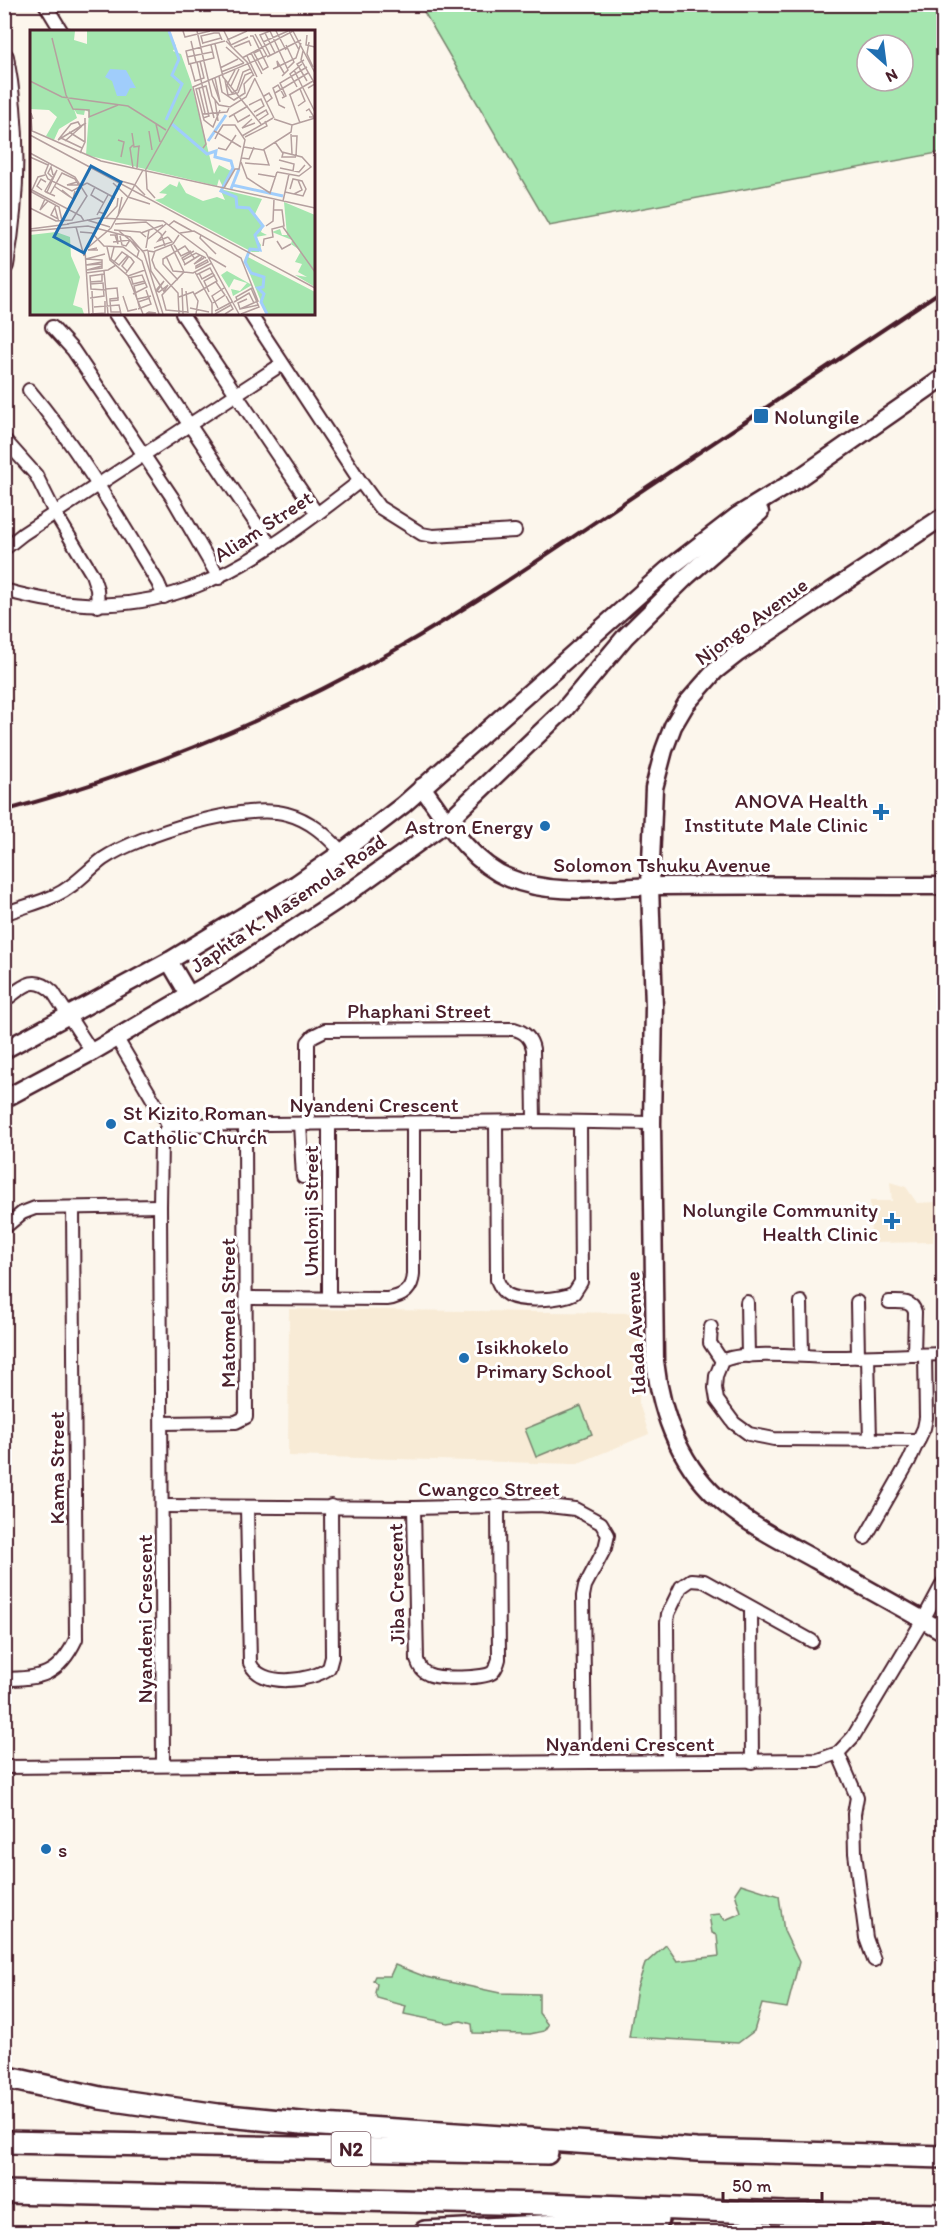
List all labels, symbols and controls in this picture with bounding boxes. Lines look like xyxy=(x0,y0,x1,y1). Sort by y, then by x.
inset map xyxy=(30,30,315,315)
north arrow xyxy=(855,33,915,93)
text: N xyxy=(883,65,901,87)
place label: Nolungile xyxy=(774,404,860,429)
marker: Nolungile xyxy=(752,407,770,425)
street label: Aliam Street xyxy=(209,485,317,567)
street label: Njongo Avenue xyxy=(690,572,812,670)
place label: ANOVA Health Institute Male Clinic xyxy=(684,788,868,837)
marker: ANOVA Health Institute Male Clinic xyxy=(872,803,890,821)
place label: Astron Energy xyxy=(405,814,533,839)
marker: Astron Energy xyxy=(538,819,552,833)
street label: Japhta K. Masemola Road xyxy=(185,828,391,978)
street label: Solomon Tshuku Avenue xyxy=(553,852,771,877)
street label: Phaphani Street xyxy=(347,998,491,1023)
street label: Nyandeni Crescent xyxy=(289,1092,459,1117)
place label: St Kizito Roman Catholic Church xyxy=(123,1100,268,1149)
marker: St Kizito Roman Catholic Church xyxy=(104,1117,118,1131)
street label: Umlonji Street xyxy=(298,1145,323,1277)
place label: Nolungile Community Health Clinic xyxy=(682,1197,878,1246)
marker: Nolungile Community Health Clinic xyxy=(883,1212,901,1230)
street label: Matomela Street xyxy=(215,1238,240,1388)
street label: Idada Avenue xyxy=(619,1271,651,1395)
place label: Isikhokelo Primary School xyxy=(476,1334,612,1383)
marker: Isikhokelo Primary School xyxy=(457,1351,471,1365)
street label: Kama Street xyxy=(44,1411,69,1525)
street label: Cwangco Street xyxy=(418,1476,560,1501)
street label: Jiba Crescent xyxy=(382,1523,410,1645)
street label: Nyandeni Crescent xyxy=(132,1534,157,1704)
street label: Nyandeni Crescent xyxy=(545,1731,715,1756)
place label: s xyxy=(58,1837,67,1862)
marker: s xyxy=(39,1842,53,1856)
road number: N2 xyxy=(332,2132,370,2166)
scale bar xyxy=(723,2165,822,2203)
text: 50 m xyxy=(732,2175,772,2197)

